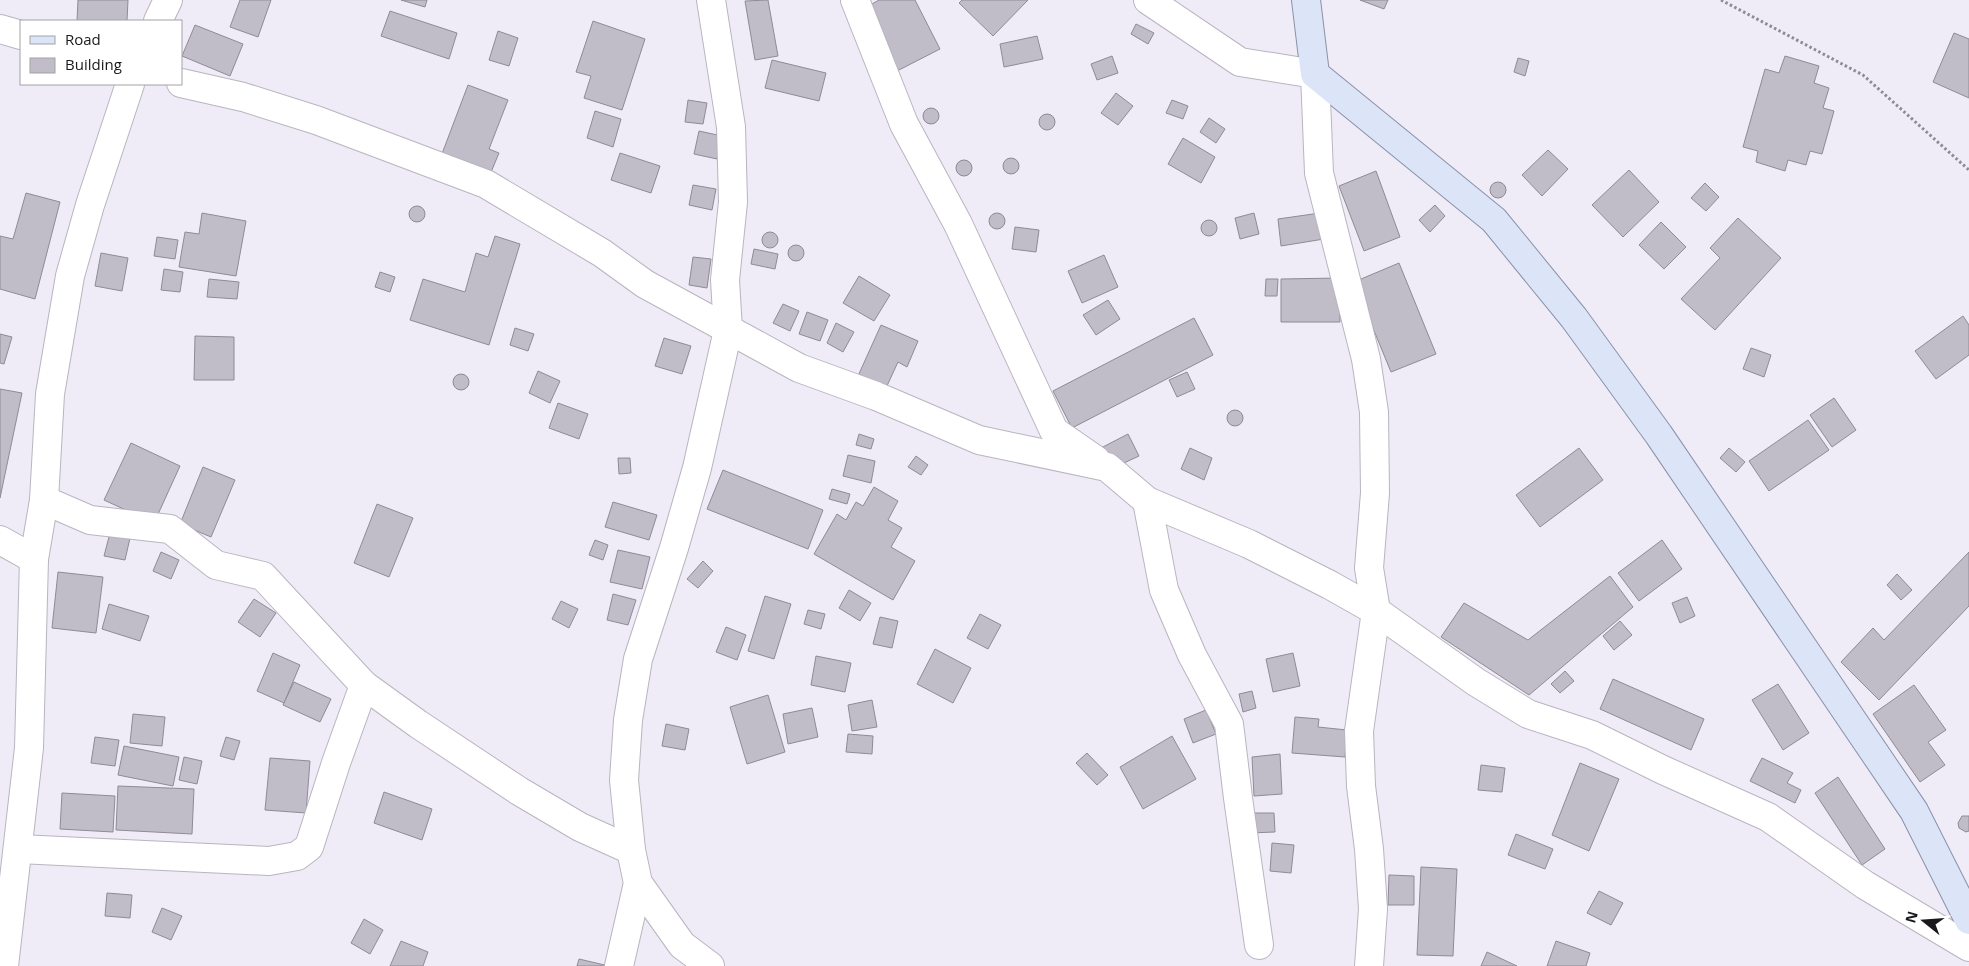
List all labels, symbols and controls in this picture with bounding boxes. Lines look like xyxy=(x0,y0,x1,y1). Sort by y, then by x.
legend xyxy=(20,20,182,85)
text: Road xyxy=(65,29,101,49)
text: Building xyxy=(65,54,122,74)
north arrow xyxy=(1899,896,1949,946)
text: N xyxy=(1900,909,1922,925)

